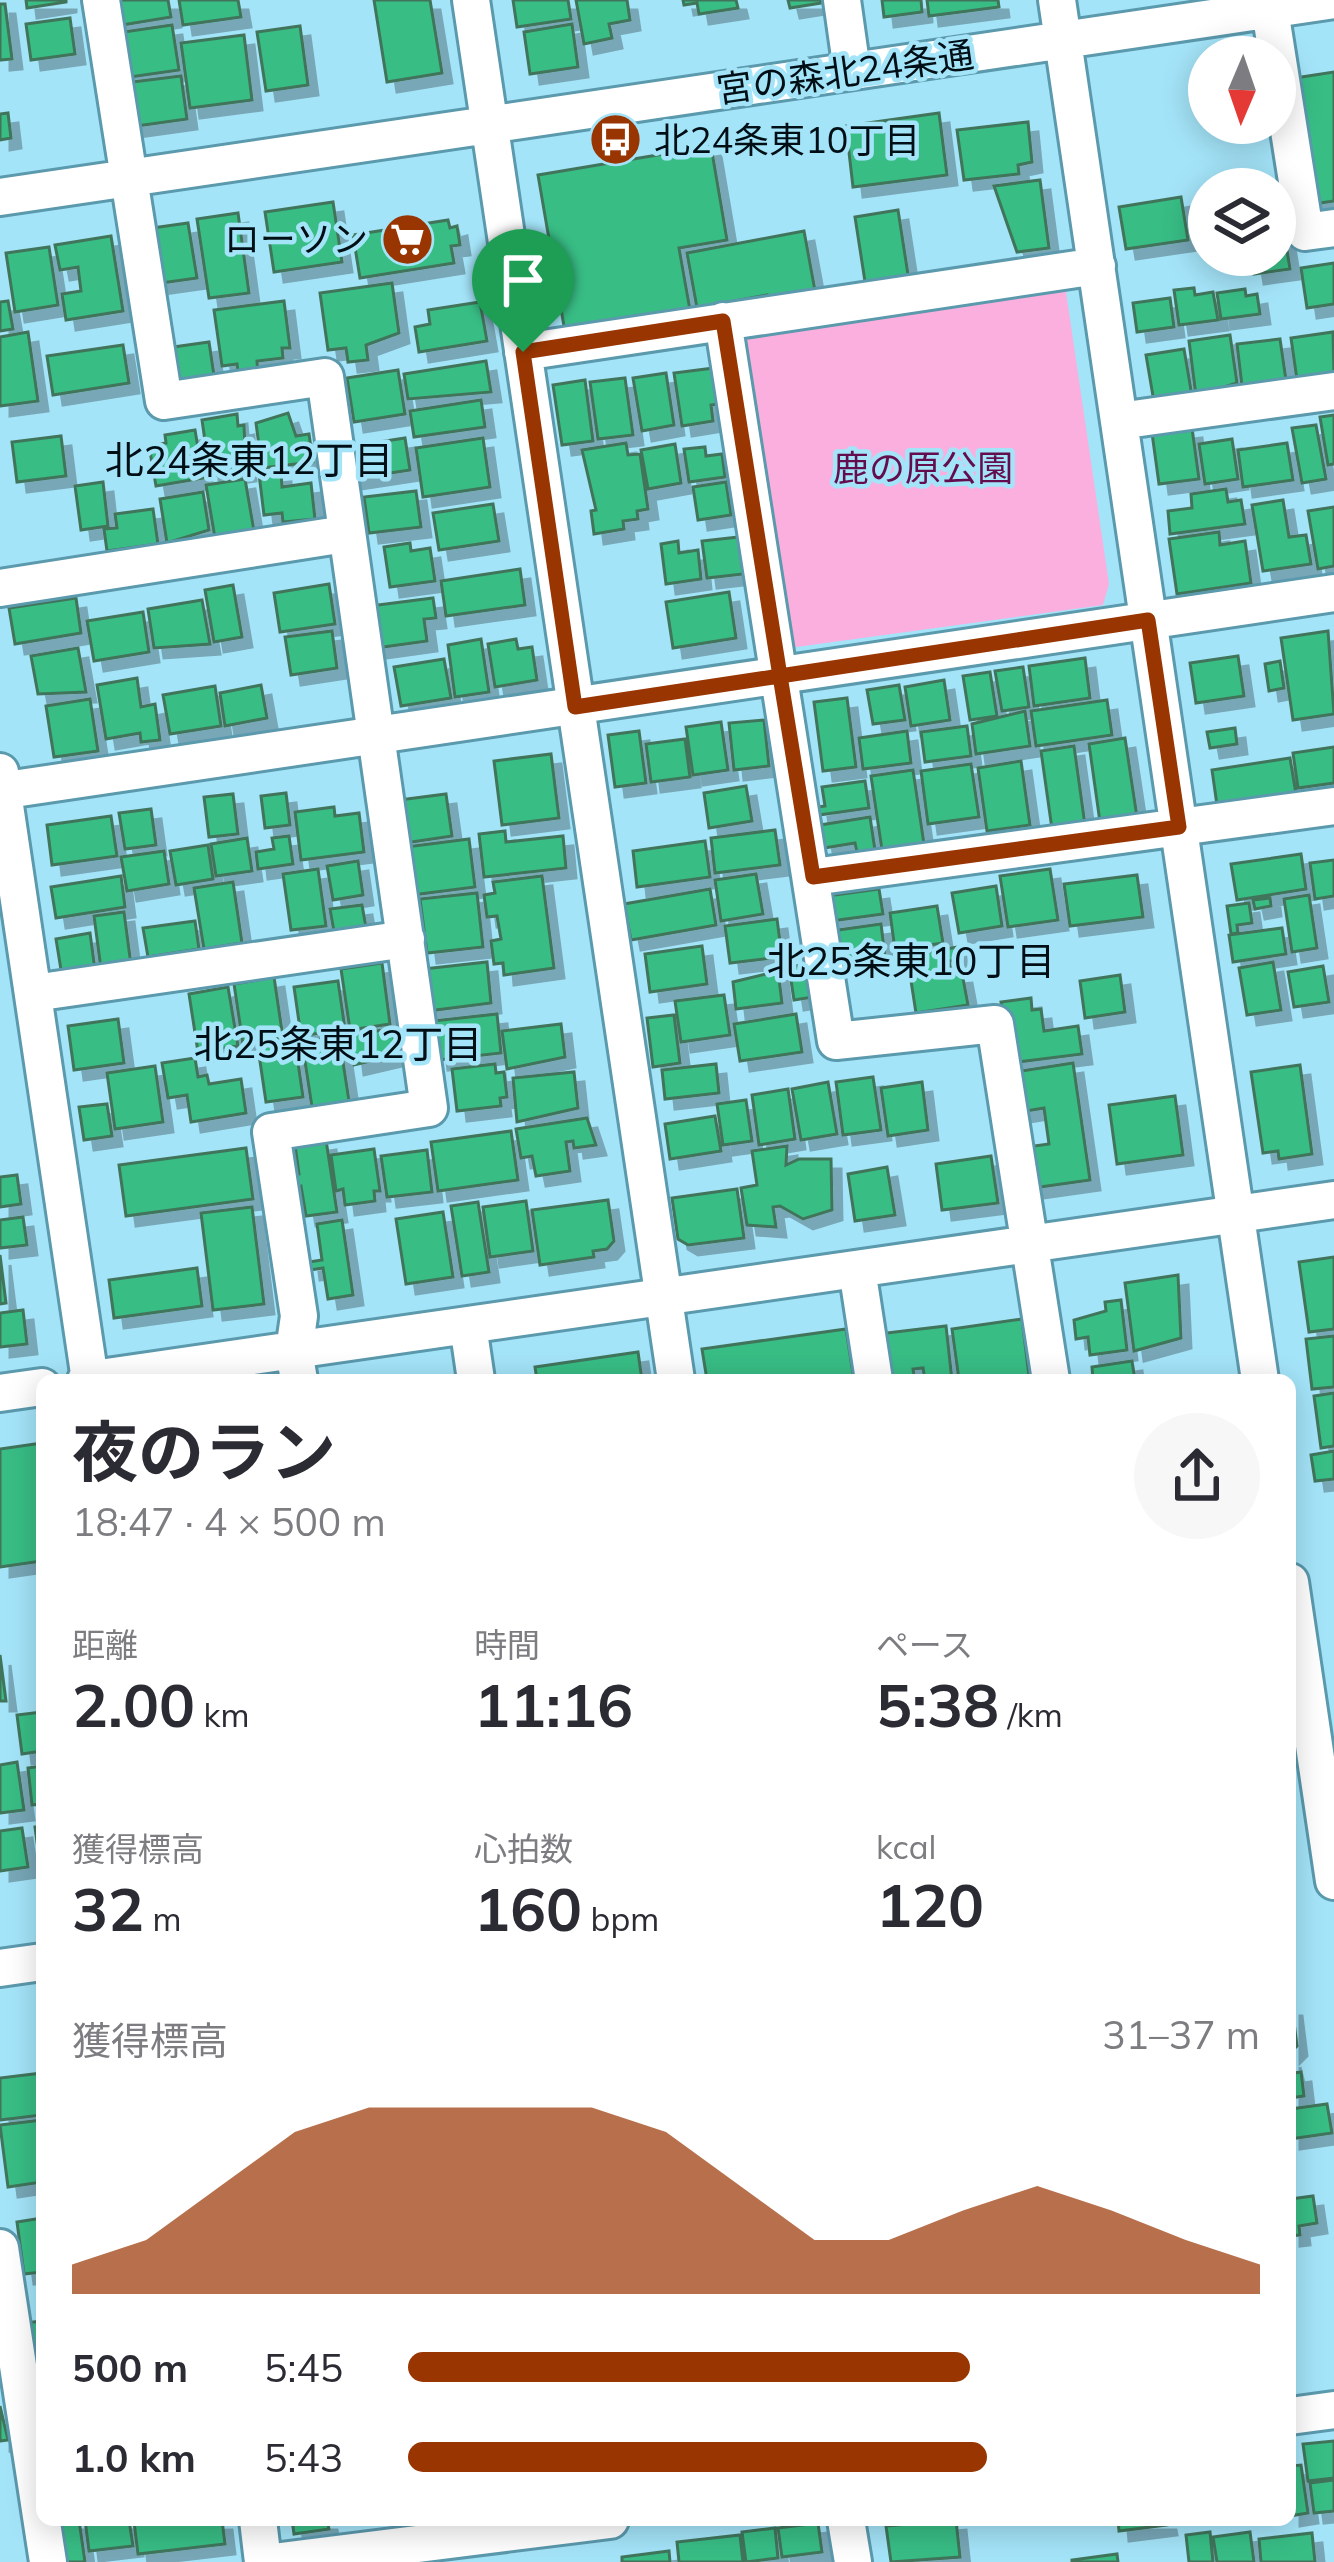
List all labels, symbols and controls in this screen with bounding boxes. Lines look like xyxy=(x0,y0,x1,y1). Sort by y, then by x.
street label: 宮の森北24条通 xyxy=(713,31,976,112)
north arrow xyxy=(1188,36,1296,144)
map controls xyxy=(1188,36,1296,276)
bus stop icon: 北24条東10丁目 xyxy=(587,112,643,168)
place label: 北24条東10丁目 xyxy=(654,117,920,162)
button: layers xyxy=(1188,168,1296,276)
supermarket icon: ローソン xyxy=(379,211,435,267)
place label: ローソン xyxy=(224,216,368,261)
pin xyxy=(472,229,574,352)
icon: arrive xyxy=(490,247,556,313)
district label: 北24条東12丁目 xyxy=(105,435,393,484)
park label: 鹿の原公園 xyxy=(833,445,1013,490)
district label: 北25条東10丁目 xyxy=(767,936,1055,985)
district label: 北25条東12丁目 xyxy=(194,1019,482,1068)
text: 夜のラン xyxy=(72,1410,336,1493)
button: share xyxy=(1134,1413,1260,1539)
text: 18:47 · 4 × 500 m xyxy=(72,1497,386,1546)
text: 距離 xyxy=(72,1624,138,1665)
text: 時間 xyxy=(474,1624,540,1665)
text: ペース xyxy=(876,1624,973,1665)
text: 2.00 xyxy=(72,1667,195,1742)
text: 11:16 xyxy=(474,1667,633,1742)
text: 5:38 xyxy=(876,1667,999,1742)
text: km xyxy=(195,1694,249,1735)
text: /km xyxy=(999,1694,1063,1735)
text: kcal xyxy=(876,1826,936,1867)
text: 獲得標高 xyxy=(72,1828,204,1869)
text: 心拍数 xyxy=(474,1828,573,1869)
text: 120 xyxy=(876,1867,984,1942)
text: 32 xyxy=(72,1871,144,1946)
text: 160 xyxy=(474,1871,582,1946)
text: m xyxy=(144,1898,182,1939)
text: bpm xyxy=(582,1898,659,1939)
text: 31–37 m xyxy=(1102,2010,1260,2059)
text: 獲得標高 xyxy=(72,2016,228,2065)
text: 500 m xyxy=(72,2343,188,2392)
text: 5:45 xyxy=(264,2343,343,2392)
text: 1.0 km xyxy=(72,2433,196,2482)
text: 5:43 xyxy=(264,2433,343,2482)

